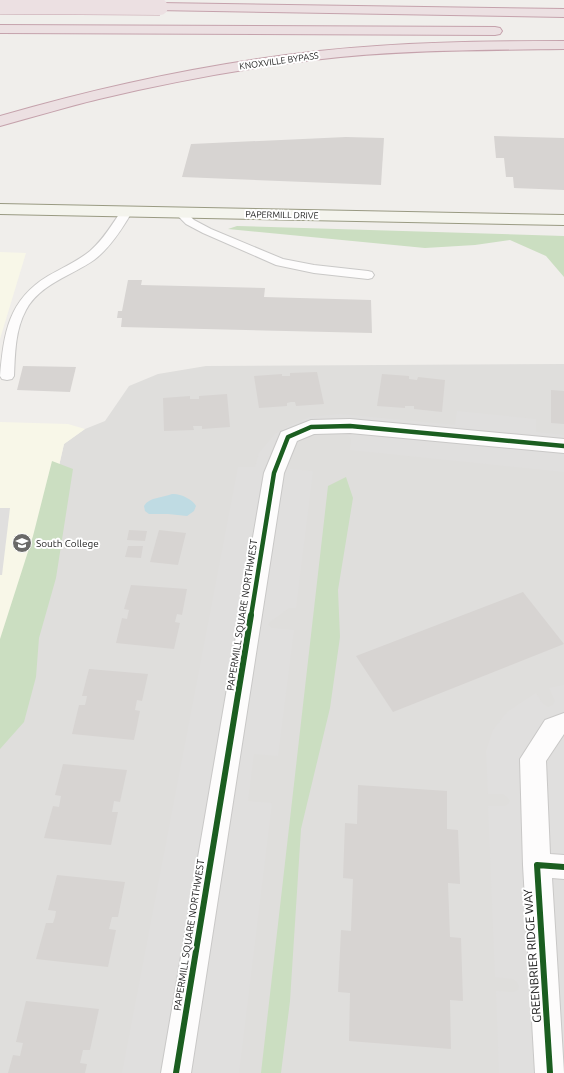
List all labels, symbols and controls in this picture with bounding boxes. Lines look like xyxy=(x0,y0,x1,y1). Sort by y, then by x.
street label: KNOXVILLE BYPASS xyxy=(239,50,320,72)
street label: PAPERMILL DRIVE xyxy=(245,209,319,221)
school or university icon: South College xyxy=(11,532,33,554)
place label: South College xyxy=(36,538,99,549)
street label: PAPERMILL SQUARE NORTHWEST xyxy=(225,538,259,692)
street label: PAPERMILL SQUARE NORTHWEST xyxy=(172,858,206,1012)
street label: GREENBRIER RIDGE WAY xyxy=(521,889,543,1023)

